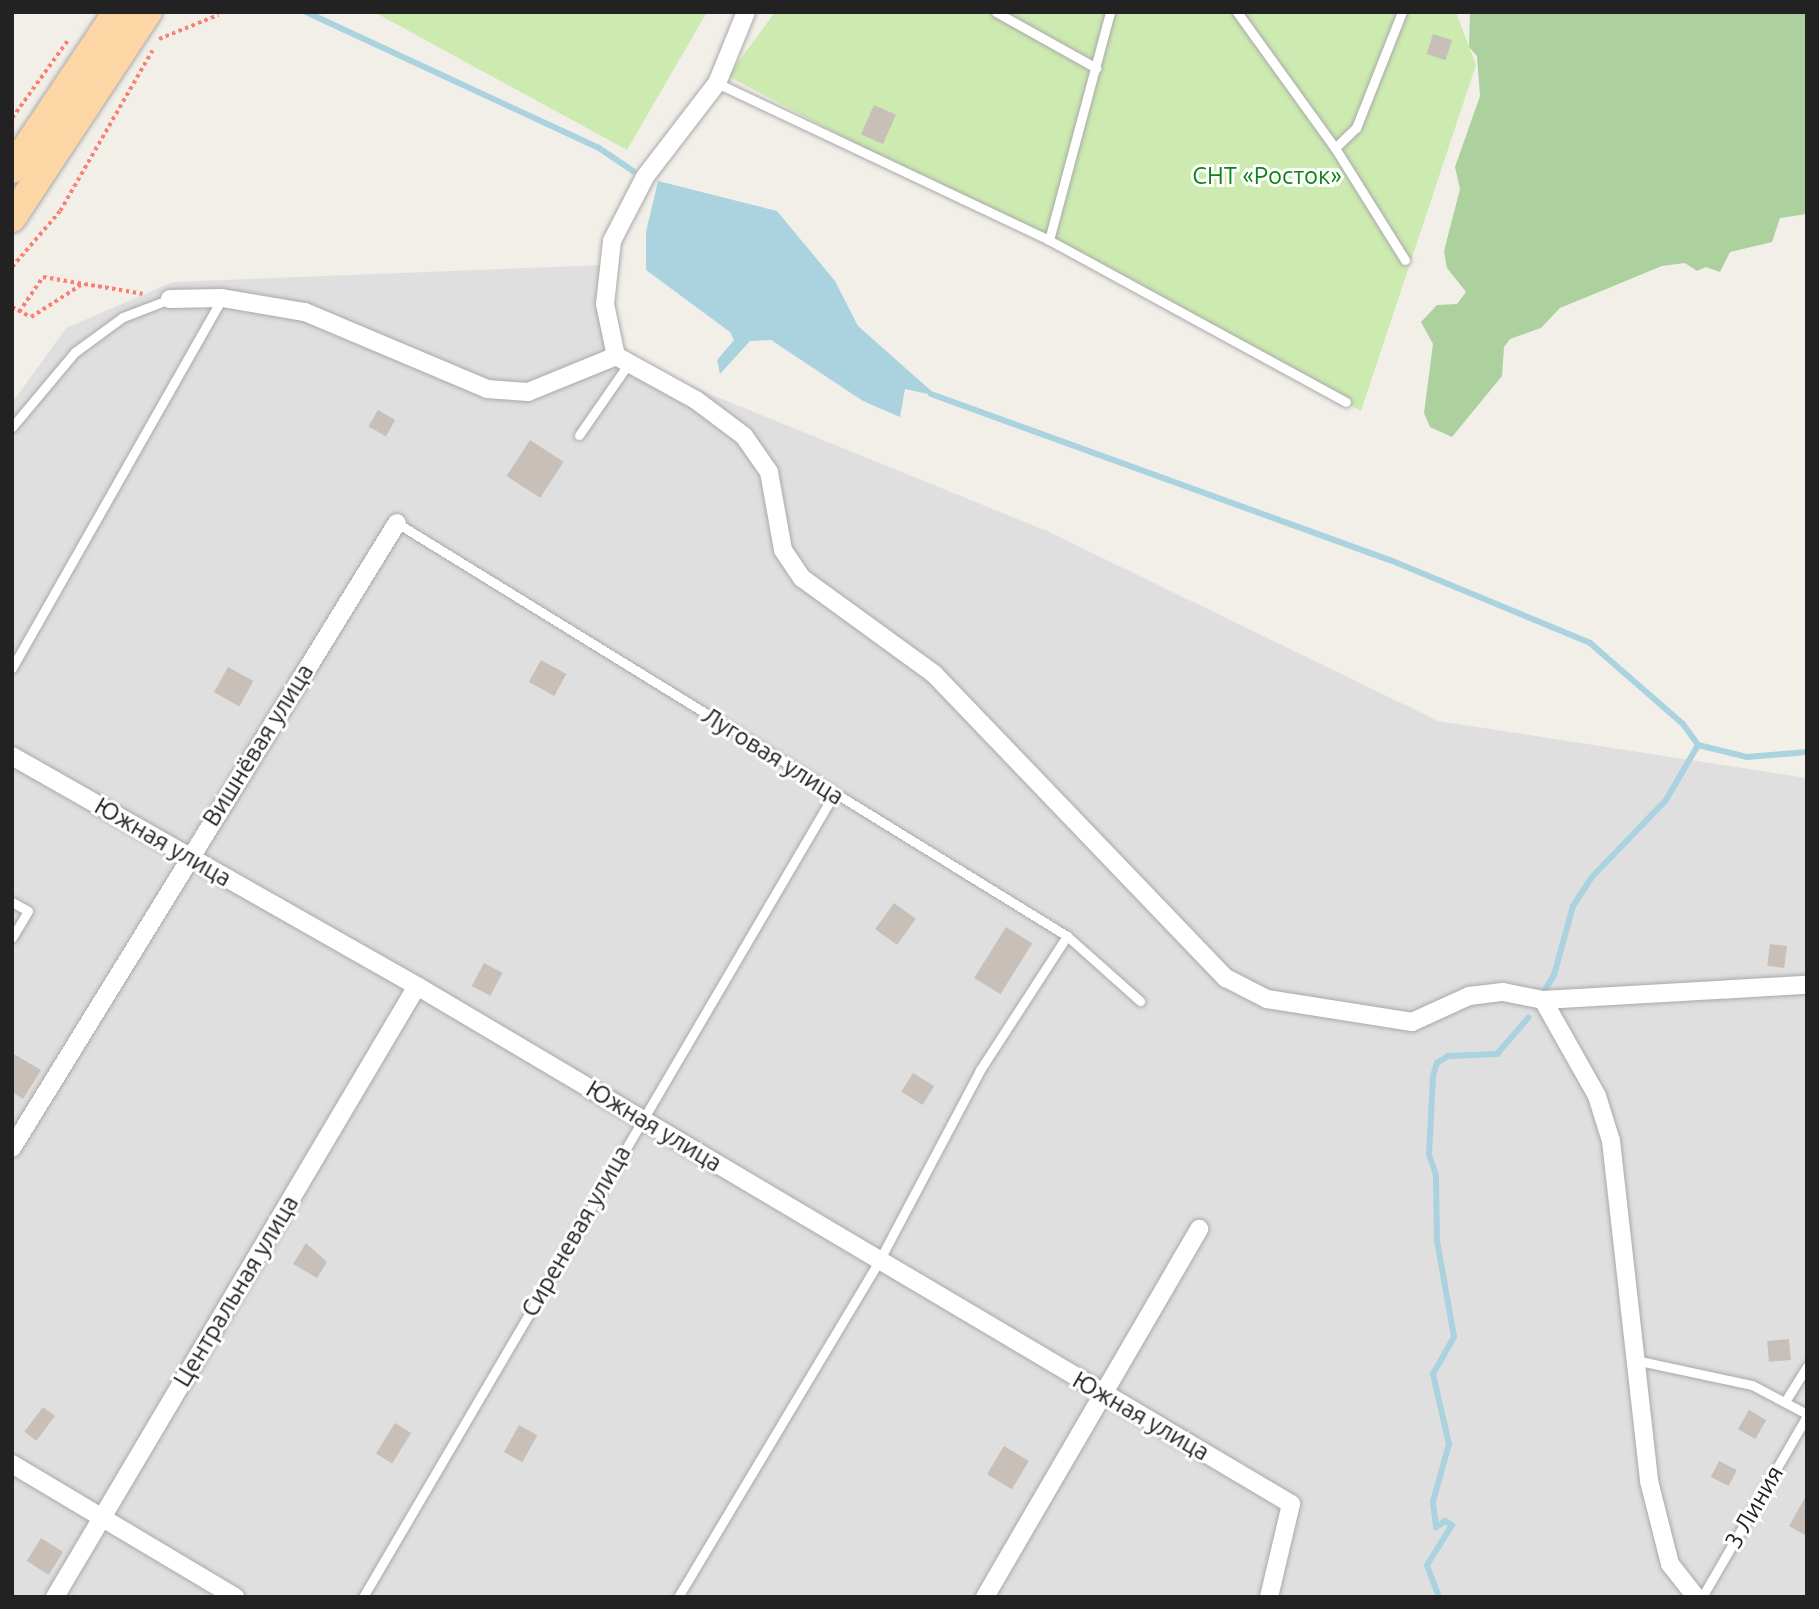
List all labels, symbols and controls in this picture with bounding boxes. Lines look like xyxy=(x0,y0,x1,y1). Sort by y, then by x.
park label: СНТ «Росток» xyxy=(1192,162,1342,190)
street label: Вишнёвая улица xyxy=(197,659,319,831)
street label: Луговая улица xyxy=(697,701,849,811)
street label: Южная улица xyxy=(90,791,236,893)
street label: Южная улица xyxy=(581,1074,727,1178)
street label: Сиреневая улица xyxy=(515,1140,637,1322)
street label: Центральная улица xyxy=(167,1190,305,1392)
street label: Южная улица xyxy=(1068,1365,1214,1467)
street label: 3 Линия xyxy=(1719,1460,1789,1554)

